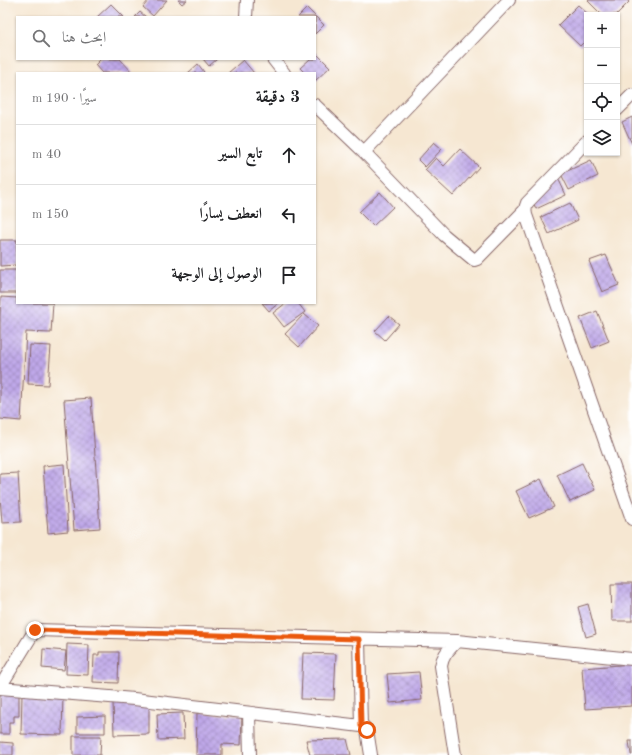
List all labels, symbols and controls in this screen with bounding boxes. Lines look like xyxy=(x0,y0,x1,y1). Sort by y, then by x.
map controls xyxy=(584,12,620,156)
button: + xyxy=(584,12,620,48)
search box xyxy=(16,16,316,60)
icon: search xyxy=(30,27,52,49)
text: ابحث هنا xyxy=(62,31,106,46)
button: − xyxy=(584,48,620,84)
button: locate xyxy=(584,84,620,120)
text: 3 دقيقة xyxy=(256,89,300,106)
text: سيرًا · 190 m xyxy=(32,92,97,105)
button: layers xyxy=(584,120,620,156)
icon: ahead xyxy=(278,144,300,166)
text: تابع السير xyxy=(219,147,262,162)
text: 40 m xyxy=(32,148,61,161)
icon: left xyxy=(278,204,300,226)
text: انعطف يسارًا xyxy=(200,207,262,222)
text: 150 m xyxy=(32,208,69,221)
icon: arrive xyxy=(278,264,300,286)
text: الوصول إلى الوجهة xyxy=(171,267,262,282)
route end xyxy=(26,621,44,639)
route start xyxy=(358,721,376,739)

